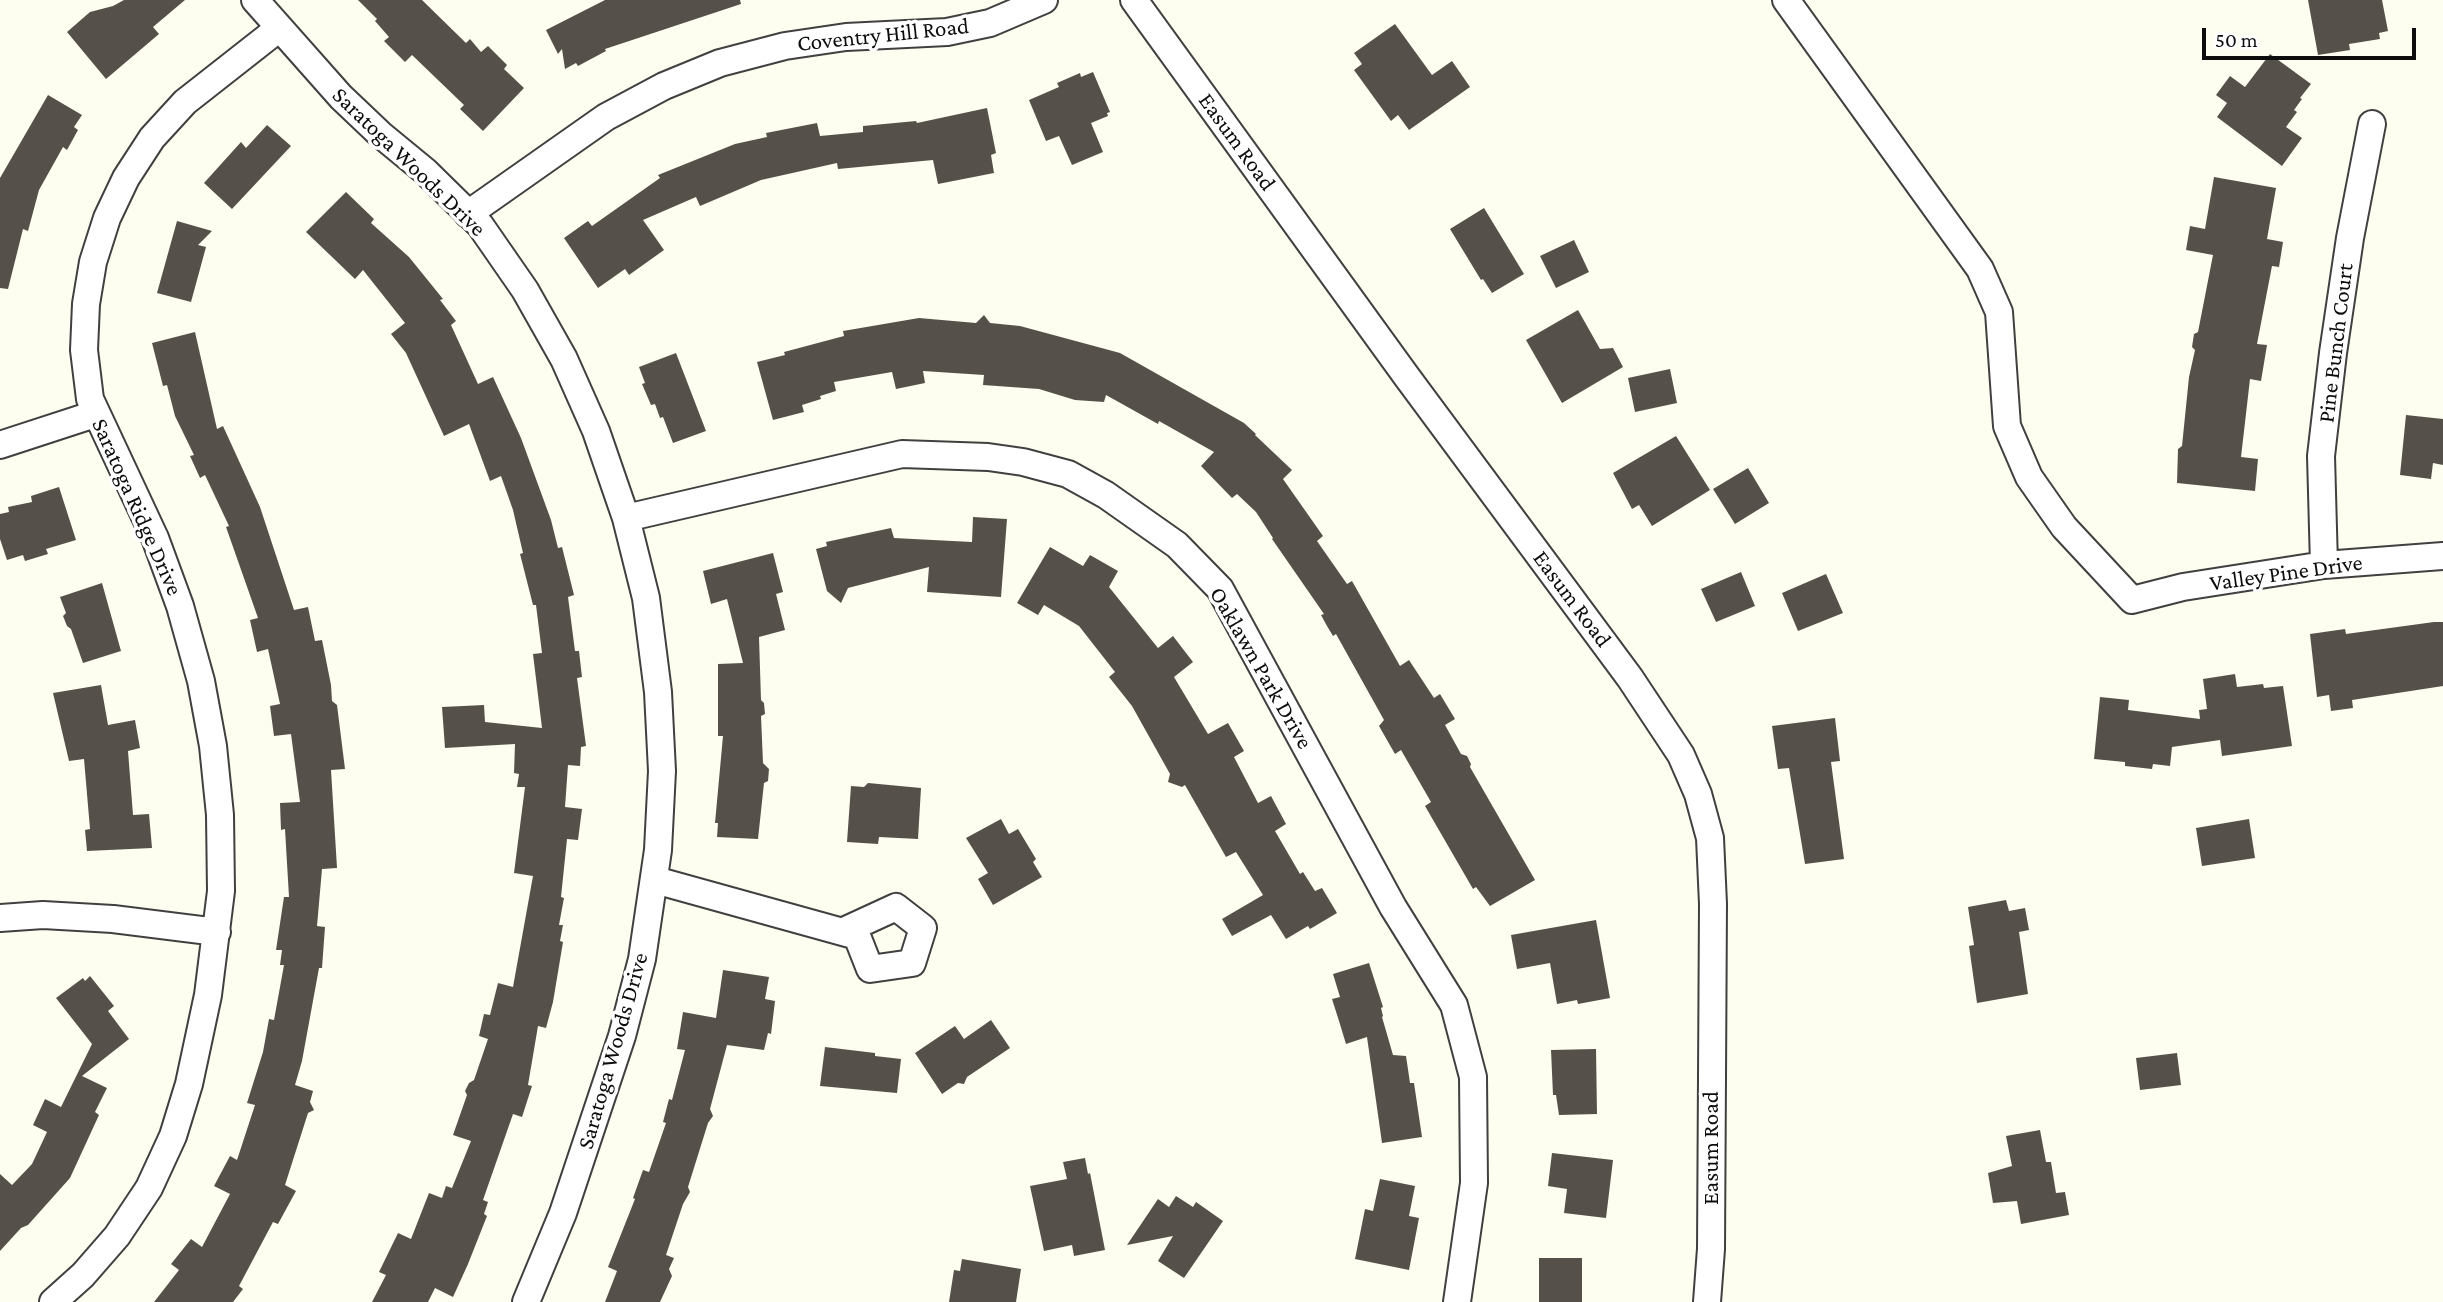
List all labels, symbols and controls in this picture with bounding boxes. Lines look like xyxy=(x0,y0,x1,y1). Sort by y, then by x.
street label: Coventry Hill Road xyxy=(796,12,970,58)
scale bar xyxy=(2205,14,2418,58)
text: 50 m xyxy=(2215,28,2258,52)
street label: Saratoga Woods Drive xyxy=(326,82,492,242)
street label: Easum Road xyxy=(1192,88,1282,196)
street label: Pine Bunch Court xyxy=(2313,262,2359,424)
street label: Saratoga Ridge Drive xyxy=(86,414,188,600)
street label: Easum Road xyxy=(1527,545,1617,653)
street label: Valley Pine Drive xyxy=(2208,549,2364,597)
street label: Oaklawn Park Drive xyxy=(1203,582,1319,754)
street label: Saratoga Woods Drive xyxy=(572,950,654,1152)
street label: Easum Road xyxy=(1697,1091,1725,1205)

